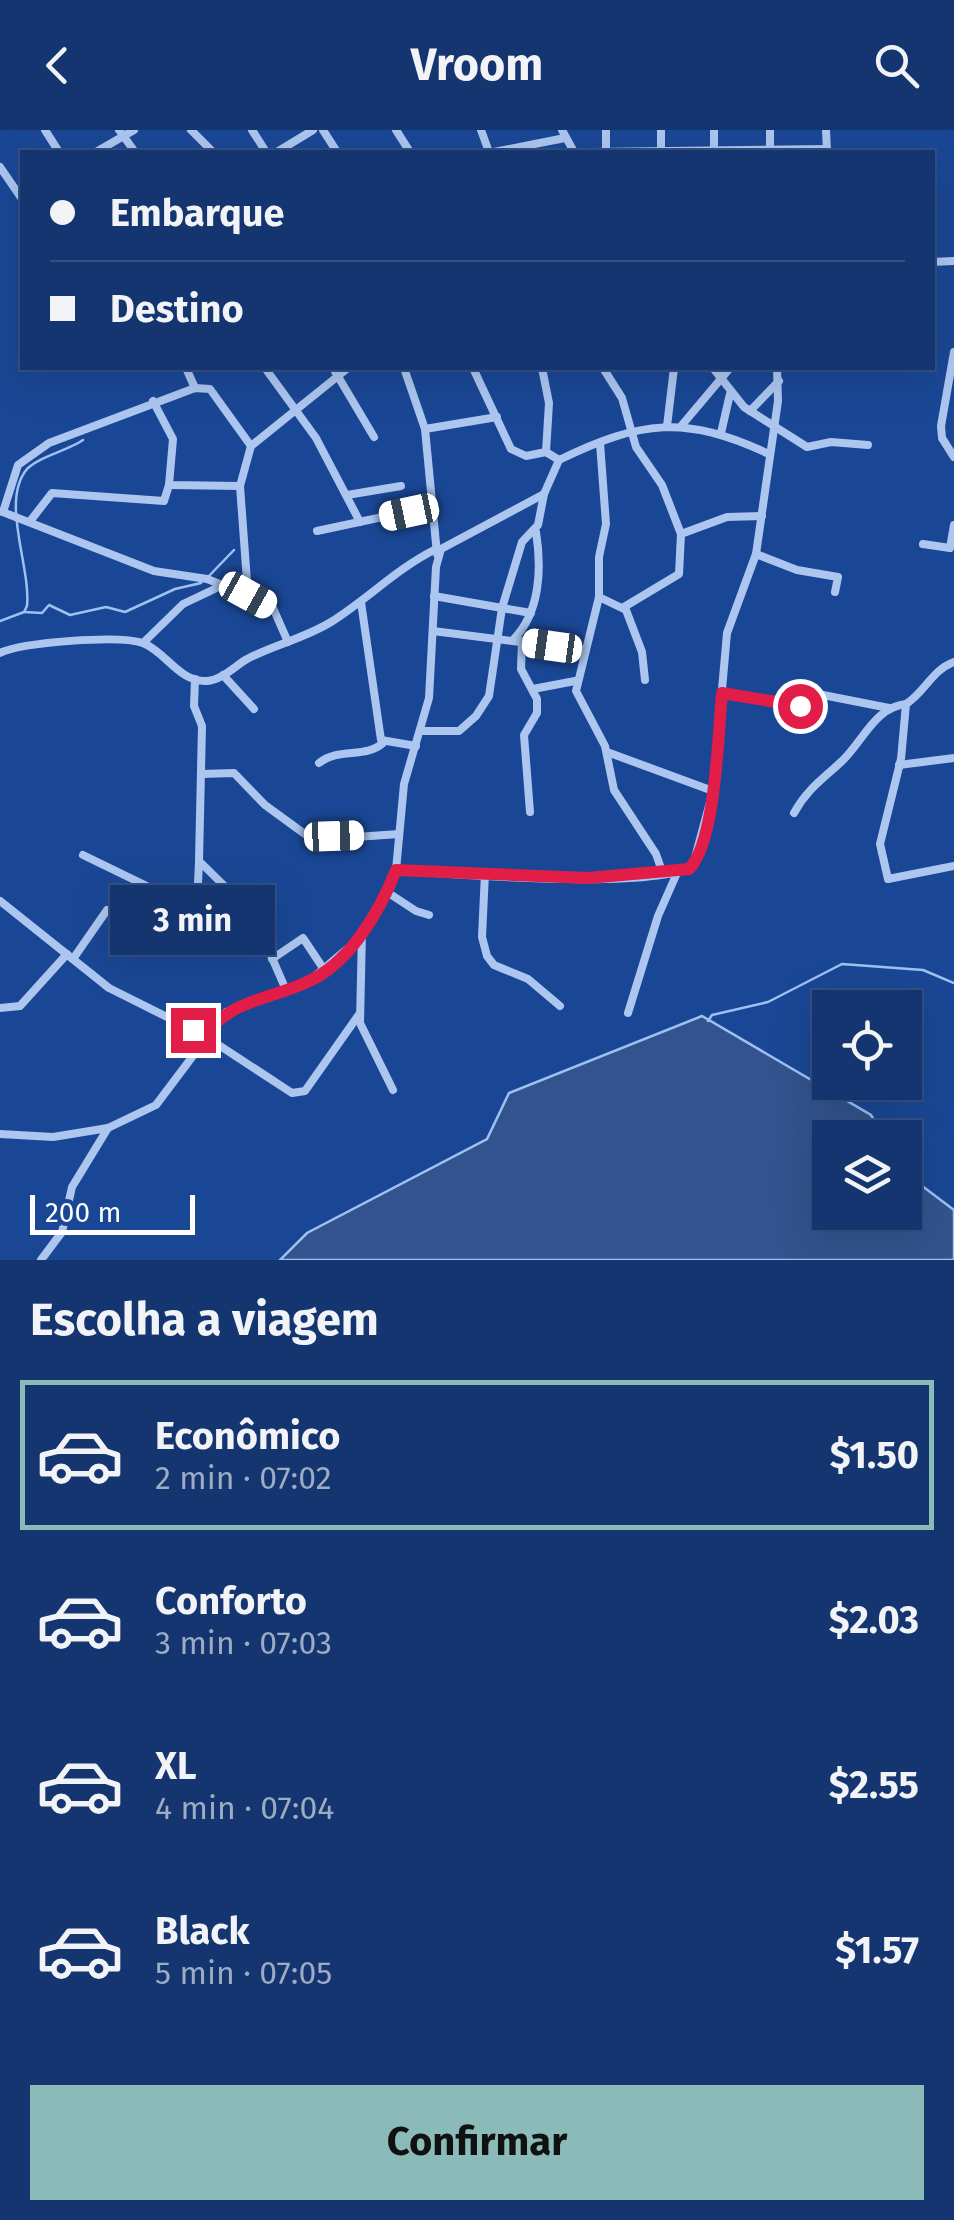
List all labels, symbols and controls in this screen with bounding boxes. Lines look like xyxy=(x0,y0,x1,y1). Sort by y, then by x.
icon: back xyxy=(30,38,85,93)
text: Vroom xyxy=(411,38,543,92)
icon: search xyxy=(869,38,924,93)
text: Embarque xyxy=(110,190,284,236)
text: Destino xyxy=(110,286,244,332)
car xyxy=(377,491,441,533)
car xyxy=(214,567,282,623)
car xyxy=(520,627,584,665)
route start xyxy=(778,684,823,729)
car xyxy=(303,820,365,852)
callout: 3 min xyxy=(110,885,276,955)
text: 3 min xyxy=(153,901,232,939)
map controls xyxy=(812,990,922,1230)
button: locate xyxy=(812,990,922,1100)
route end xyxy=(171,1008,216,1053)
button: layers xyxy=(812,1120,922,1230)
scale bar xyxy=(30,1190,195,1234)
text: 200 m xyxy=(45,1196,122,1229)
text: Escolha a viagem xyxy=(30,1293,379,1347)
icon: car xyxy=(35,1410,125,1500)
text: Econômico xyxy=(155,1413,340,1459)
text: $1.50 xyxy=(830,1432,919,1478)
text: 2 min · 07:02 xyxy=(155,1459,332,1497)
icon: car xyxy=(35,1575,125,1665)
text: Conforto xyxy=(155,1578,307,1624)
text: $2.03 xyxy=(829,1597,919,1643)
text: 3 min · 07:03 xyxy=(155,1624,332,1662)
icon: car xyxy=(35,1740,125,1830)
text: XL xyxy=(155,1743,197,1789)
text: $2.55 xyxy=(829,1762,919,1808)
text: 4 min · 07:04 xyxy=(155,1789,334,1827)
icon: car xyxy=(35,1905,125,1995)
text: Black xyxy=(155,1908,250,1954)
text: $1.57 xyxy=(835,1927,919,1973)
text: 5 min · 07:05 xyxy=(155,1954,332,1992)
button: Confirmar xyxy=(30,2085,924,2200)

